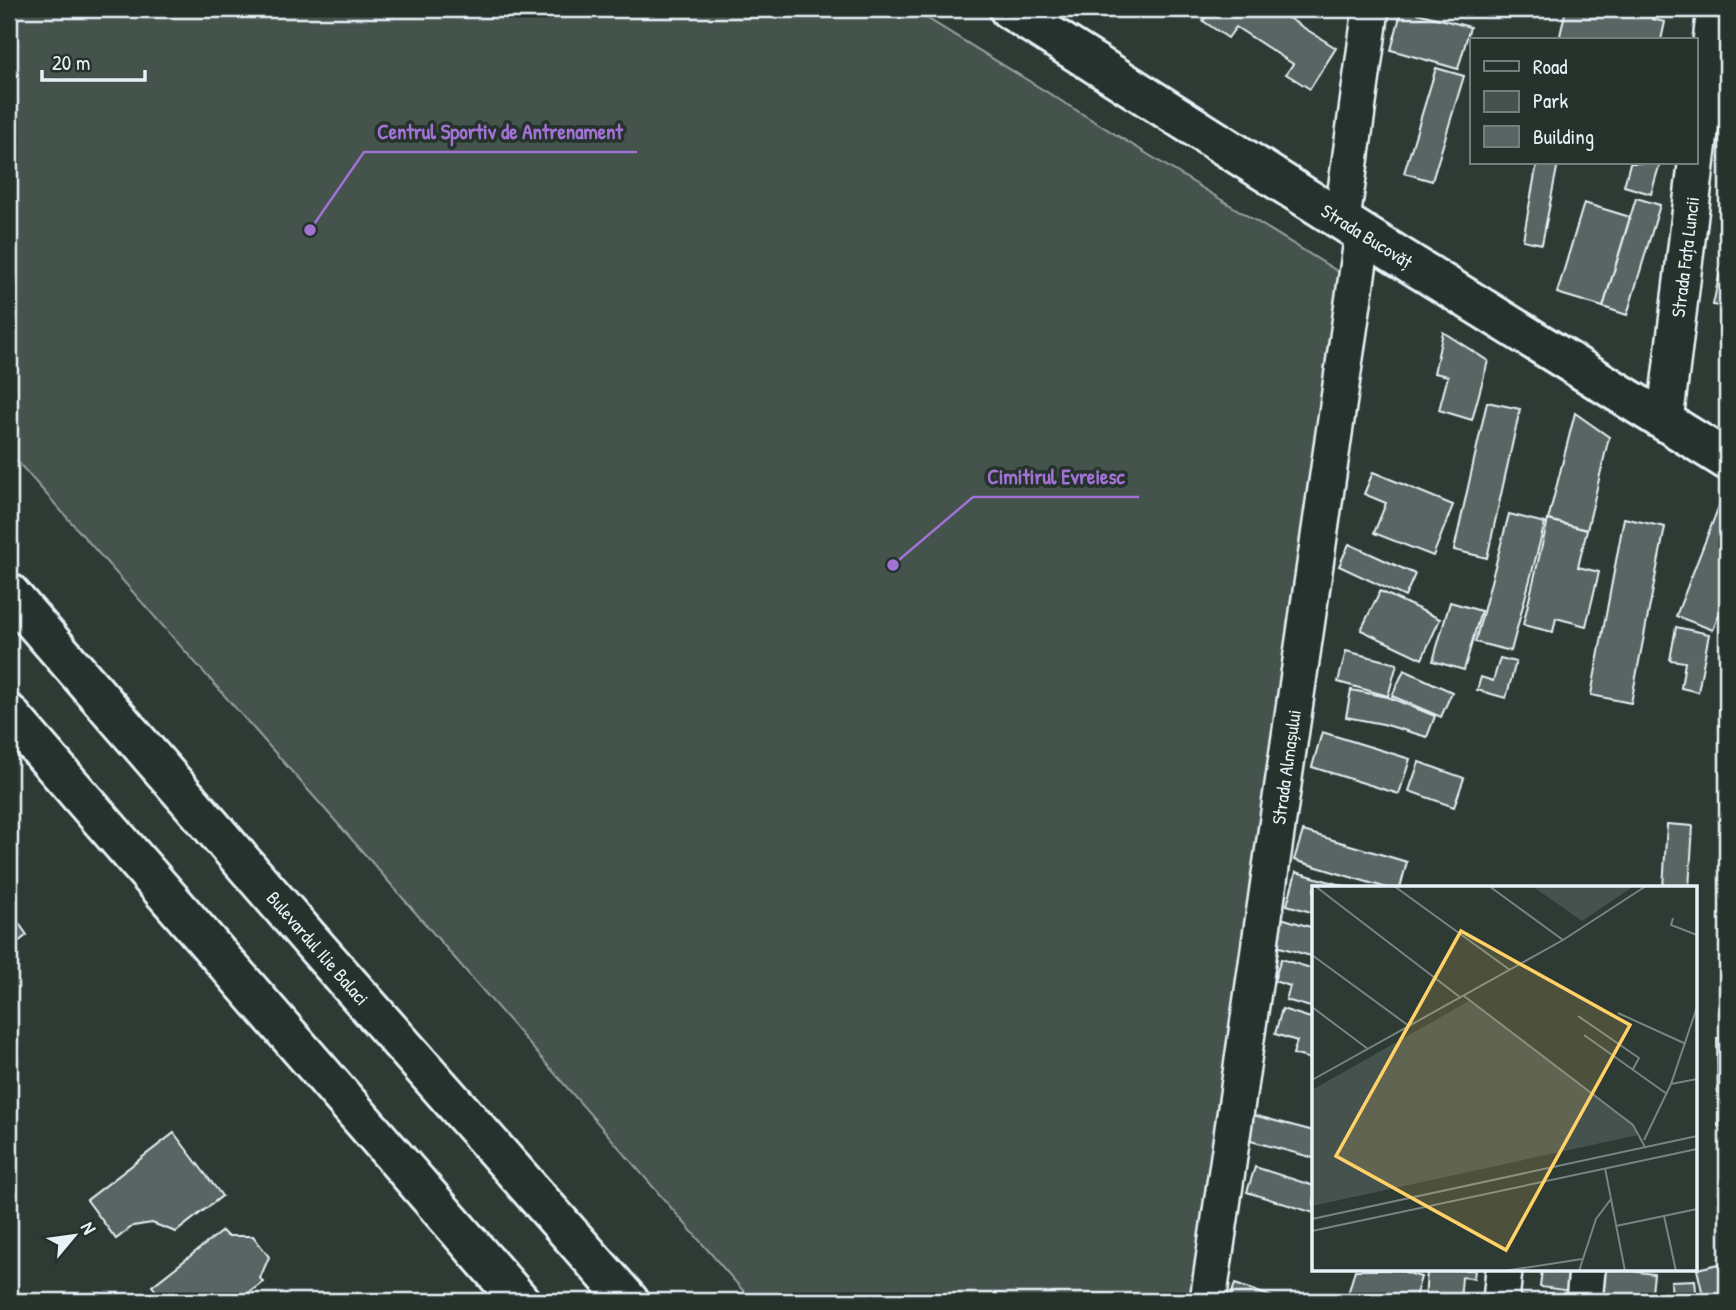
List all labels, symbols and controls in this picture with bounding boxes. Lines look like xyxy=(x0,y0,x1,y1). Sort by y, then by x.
scale bar xyxy=(42,38,145,82)
legend xyxy=(1470,38,1698,164)
text: 20 m xyxy=(52,48,90,77)
text: Road xyxy=(1533,52,1567,81)
text: Park xyxy=(1533,86,1568,115)
callout: Centrul Sportiv de Antrenament xyxy=(364,110,637,152)
text: Centrul Sportiv de Antrenament xyxy=(377,117,624,147)
text: Building xyxy=(1533,122,1594,151)
street label: Strada Fața Luncii xyxy=(1665,195,1705,319)
street label: Strada Bucovăț xyxy=(1316,198,1418,275)
callout: Cimitirul Evreiesc xyxy=(973,455,1139,497)
text: Cimitirul Evreiesc xyxy=(987,462,1126,491)
street label: Strada Almașului xyxy=(1265,708,1307,826)
street label: Bulevardul Ilie Balaci xyxy=(261,885,375,1011)
inset map xyxy=(1312,886,1698,1272)
north arrow xyxy=(38,1202,108,1272)
text: N xyxy=(75,1217,103,1238)

